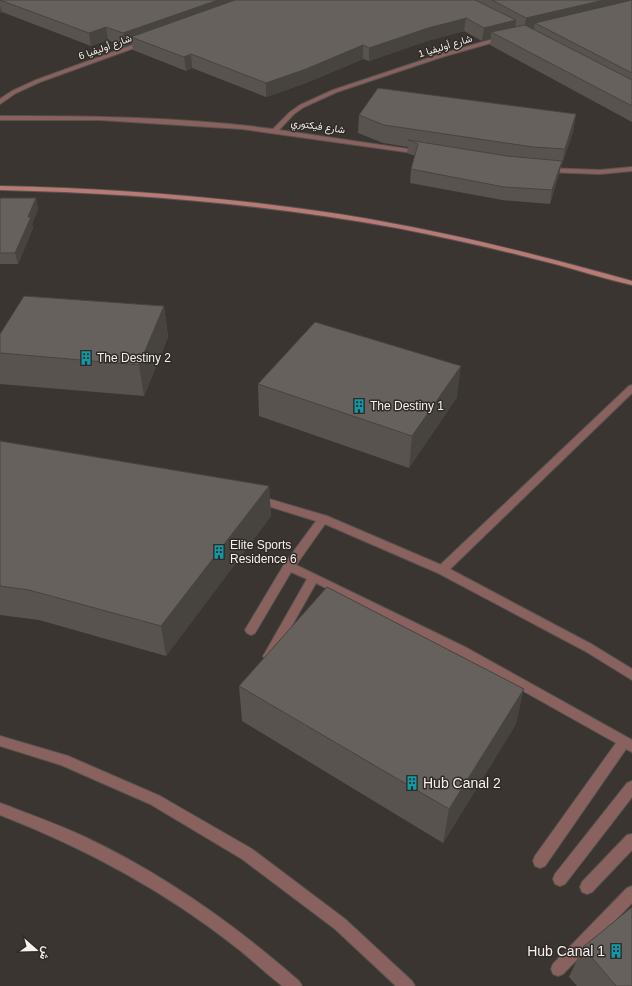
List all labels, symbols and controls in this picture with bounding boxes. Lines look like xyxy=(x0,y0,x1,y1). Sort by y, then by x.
street label: شارع أوليفيا 6 xyxy=(77,32,134,63)
street label: شارع أوليفيا 1 xyxy=(417,33,474,60)
street label: شارع فيكتوري xyxy=(290,117,346,138)
building icon: The Destiny 2 xyxy=(78,350,94,366)
place label: The Destiny 2 xyxy=(97,351,171,365)
building icon: The Destiny 1 xyxy=(351,398,367,414)
place label: The Destiny 1 xyxy=(370,399,444,413)
place label: Elite Sports Residence 6 xyxy=(230,538,297,566)
building icon: Elite Sports Residence 6 xyxy=(211,544,227,560)
building icon: Hub Canal 2 xyxy=(404,775,420,791)
place label: Hub Canal 2 xyxy=(423,775,501,791)
north arrow xyxy=(16,930,56,970)
place label: Hub Canal 1 xyxy=(527,943,605,959)
building icon: Hub Canal 1 xyxy=(608,943,624,959)
text: ش xyxy=(37,945,53,962)

